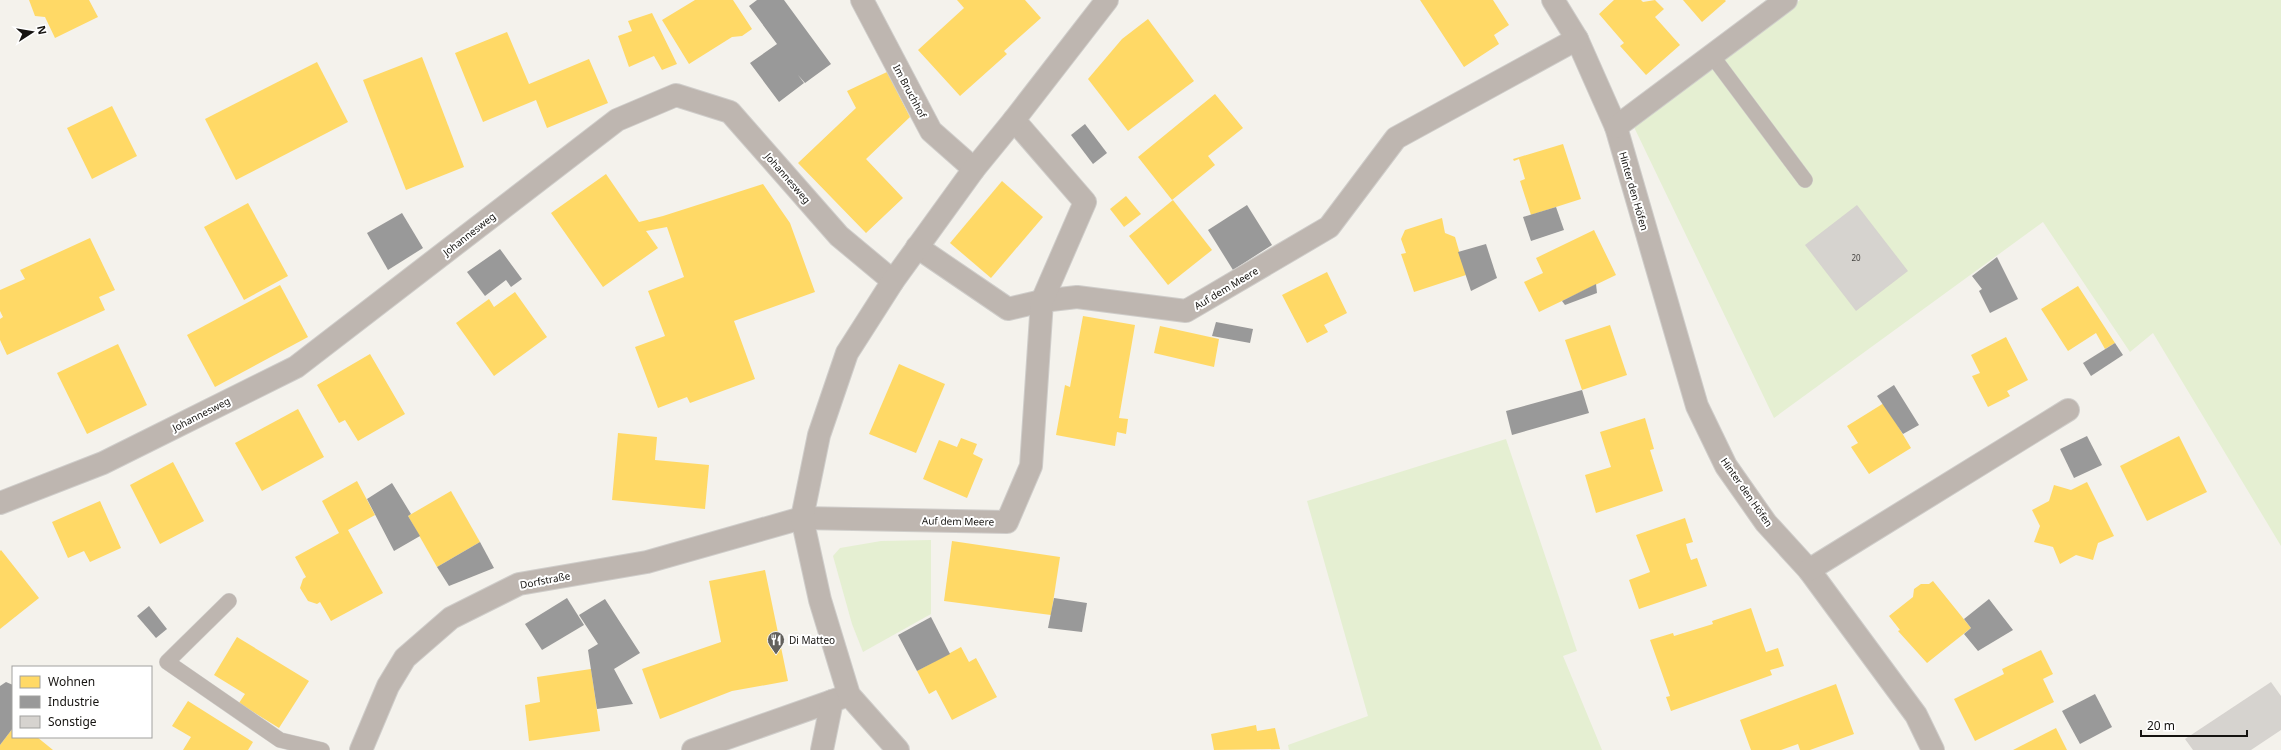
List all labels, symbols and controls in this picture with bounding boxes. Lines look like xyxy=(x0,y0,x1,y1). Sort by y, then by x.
north arrow xyxy=(12,12,52,52)
text: N xyxy=(34,24,51,36)
street label: Im Bruchhof xyxy=(890,62,930,121)
street label: Johannesweg xyxy=(761,149,814,206)
street label: Hinter den Höfen xyxy=(1616,150,1652,232)
street label: Johannesweg xyxy=(439,209,498,260)
house number: 20 xyxy=(1851,252,1861,263)
street label: Auf dem Meere xyxy=(1191,263,1261,313)
street label: Johannesweg xyxy=(169,393,232,435)
street label: Hinter den Höfen xyxy=(1718,455,1776,529)
street label: Auf dem Meere xyxy=(922,513,995,529)
street label: Dorfstraße xyxy=(519,568,572,592)
restaurant icon: Di Matteo xyxy=(766,630,786,655)
place label: Di Matteo xyxy=(789,633,835,647)
legend xyxy=(12,666,152,738)
text: Wohnen xyxy=(48,673,95,690)
text: Industrie xyxy=(48,693,99,710)
scale bar xyxy=(2141,712,2247,738)
text: Sonstige xyxy=(48,713,97,730)
text: 20 m xyxy=(2147,717,2175,734)

